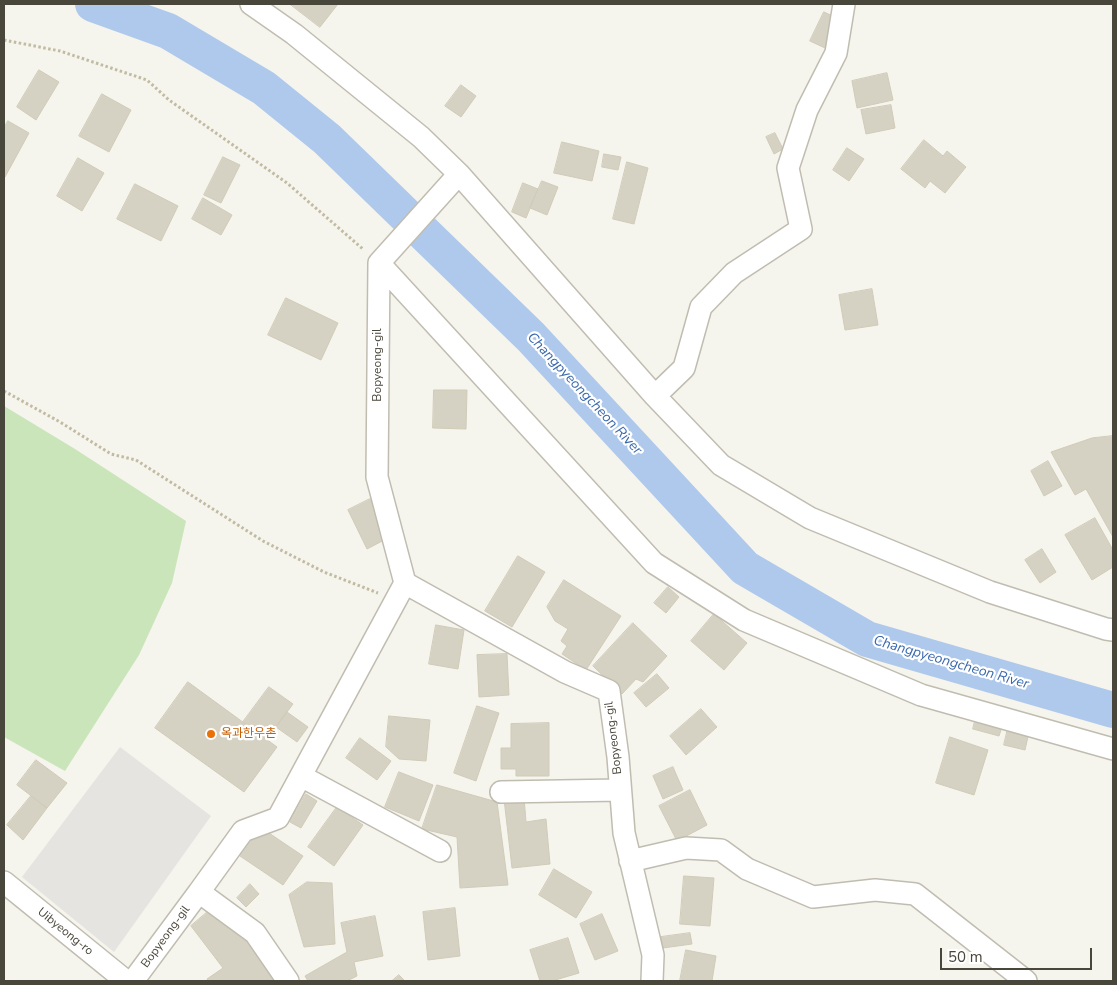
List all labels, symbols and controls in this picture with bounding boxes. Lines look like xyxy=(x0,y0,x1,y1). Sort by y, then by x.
street label: Bopyeong-gil xyxy=(371,328,385,402)
water label: Changpyeongcheon River xyxy=(523,329,645,459)
water label: Changpyeongcheon River xyxy=(871,633,1031,693)
street label: Bopyeong-gil xyxy=(602,701,626,775)
place label: 옥과한우촌 xyxy=(221,727,276,741)
marker: 옥과한우촌 xyxy=(205,728,217,740)
street label: Bopyeong-gil xyxy=(139,903,193,971)
street label: Uibyeong-ro xyxy=(34,905,96,959)
scale bar xyxy=(942,938,1094,970)
text: 50 m xyxy=(948,947,983,967)

